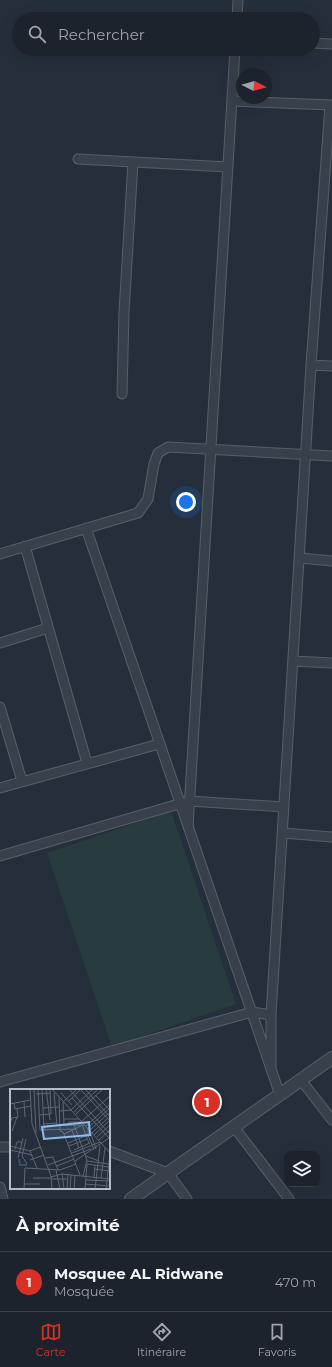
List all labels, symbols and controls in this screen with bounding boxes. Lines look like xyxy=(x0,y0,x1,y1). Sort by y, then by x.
search box xyxy=(12,12,320,56)
icon: search xyxy=(26,23,48,45)
text: Rechercher xyxy=(58,25,145,44)
north arrow xyxy=(236,68,272,104)
your location xyxy=(176,492,196,512)
pin: 1 xyxy=(194,1087,220,1117)
inset map xyxy=(10,1089,110,1189)
map controls xyxy=(284,1151,320,1187)
button: layers xyxy=(284,1151,320,1187)
text: À proximité xyxy=(16,1215,120,1235)
text: Mosquee AL Ridwane xyxy=(54,1264,224,1283)
text: 1 xyxy=(26,1274,32,1290)
text: 470 m xyxy=(275,1274,316,1290)
text: Mosquée xyxy=(54,1283,114,1299)
tab: Carte xyxy=(36,1321,65,1359)
tab: Itinéraire xyxy=(137,1321,186,1359)
tab: Favoris xyxy=(258,1321,296,1359)

